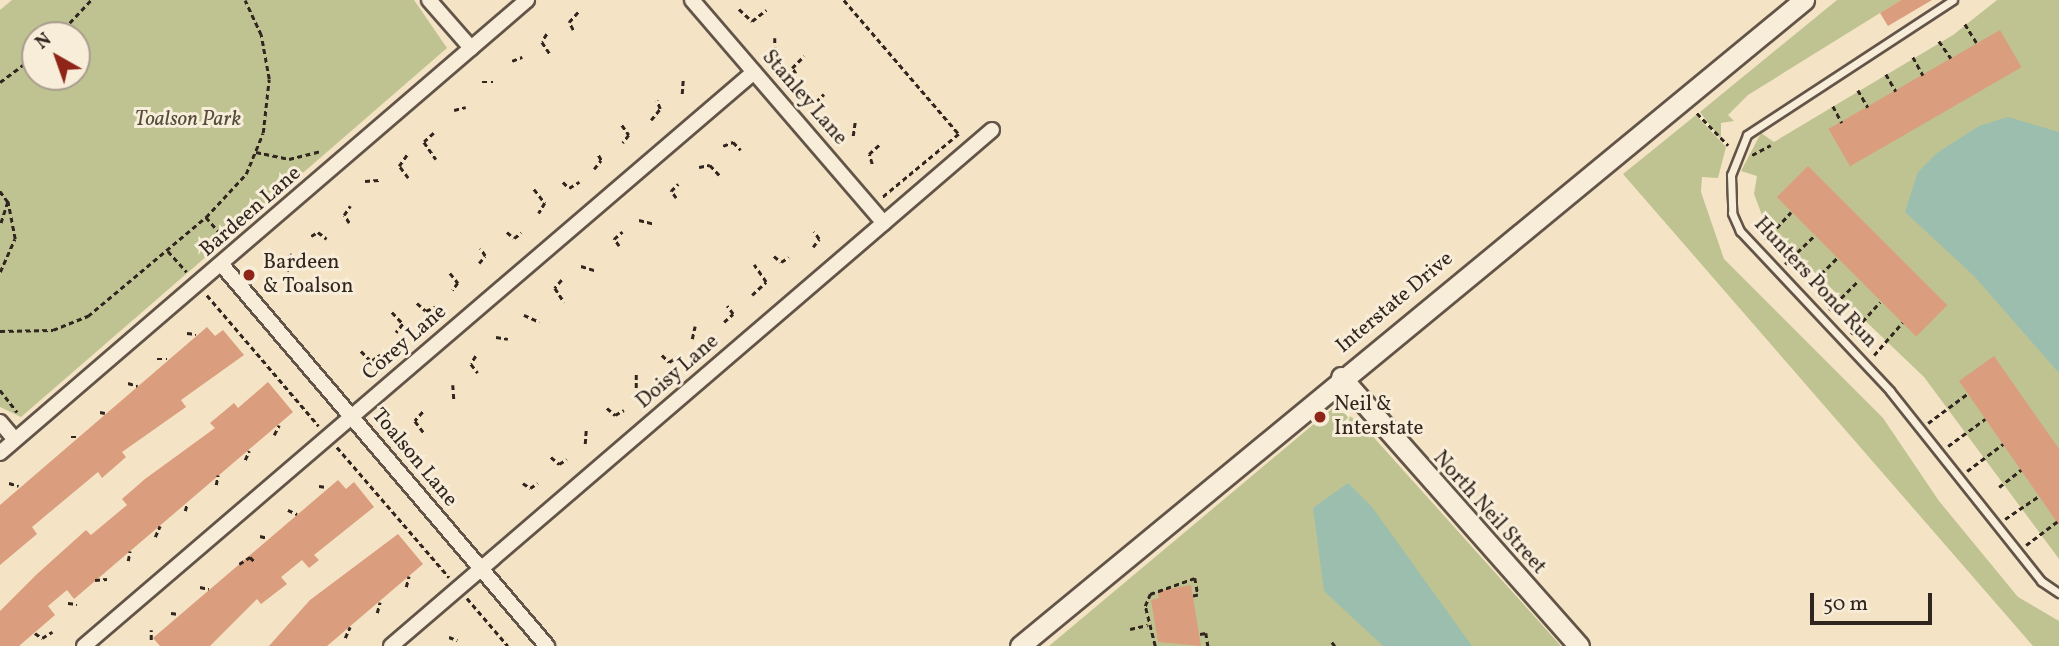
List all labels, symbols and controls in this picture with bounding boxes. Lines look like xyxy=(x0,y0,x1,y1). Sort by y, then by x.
north arrow xyxy=(21,21,91,91)
text: N xyxy=(30,27,57,56)
street label: Stanley Lane xyxy=(756,45,852,151)
park label: Toalson Park xyxy=(135,107,241,133)
street label: Bardeen Lane xyxy=(195,161,307,263)
street label: Hunters Pond Run xyxy=(1748,212,1882,354)
street label: Interstate Drive xyxy=(1331,247,1459,359)
place label: Bardeen & Toalson xyxy=(263,250,354,300)
marker: Bardeen & Toalson xyxy=(241,267,257,283)
street label: Corey Lane xyxy=(358,299,452,387)
street label: Doisy Lane xyxy=(631,329,725,415)
place label: Neil & Interstate xyxy=(1334,392,1424,442)
street label: Toalson Lane xyxy=(366,404,462,512)
marker: Neil & Interstate xyxy=(1312,409,1328,425)
street label: North Neil Street xyxy=(1427,446,1551,580)
scale bar xyxy=(1814,580,1937,624)
text: 50 m xyxy=(1823,590,1868,619)

